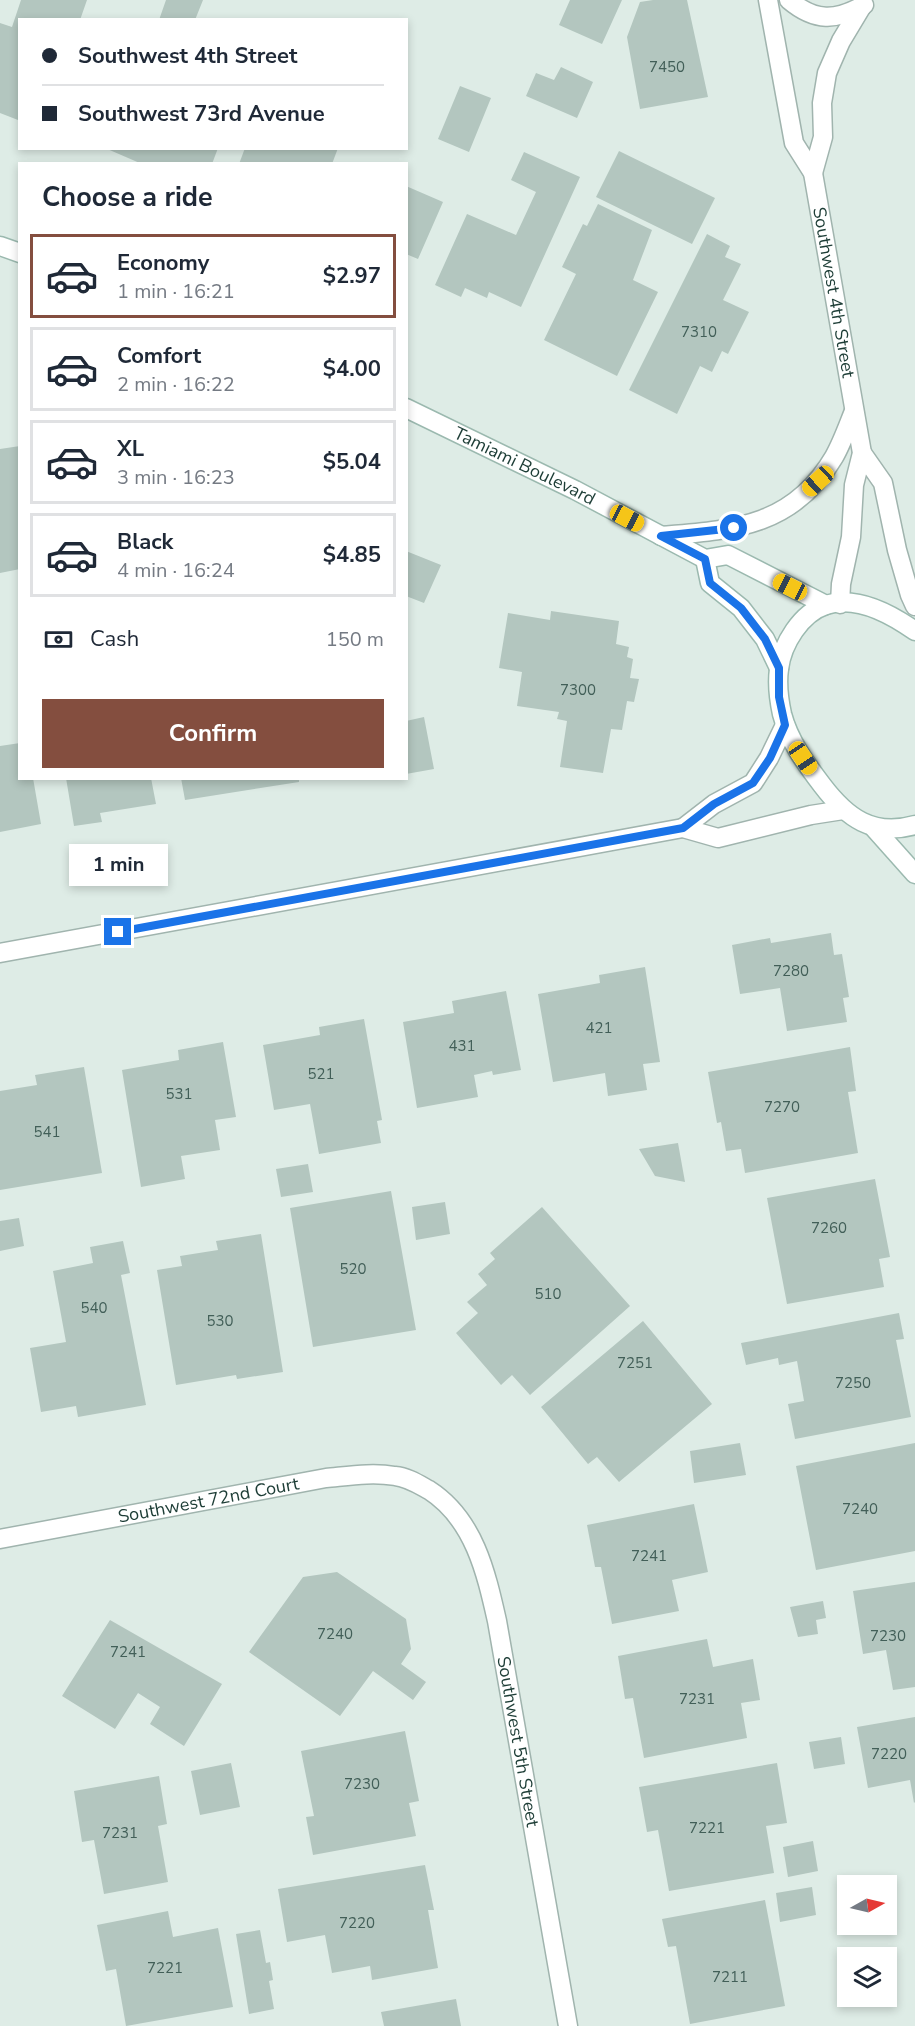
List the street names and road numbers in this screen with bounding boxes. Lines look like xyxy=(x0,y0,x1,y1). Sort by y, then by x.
street label: Southwest 4th Street xyxy=(807,205,861,380)
street label: Tamiami Boulevard xyxy=(450,421,600,511)
street label: Southwest 72nd Court xyxy=(116,1471,302,1529)
street label: Southwest 5th Street xyxy=(491,1654,545,1829)

